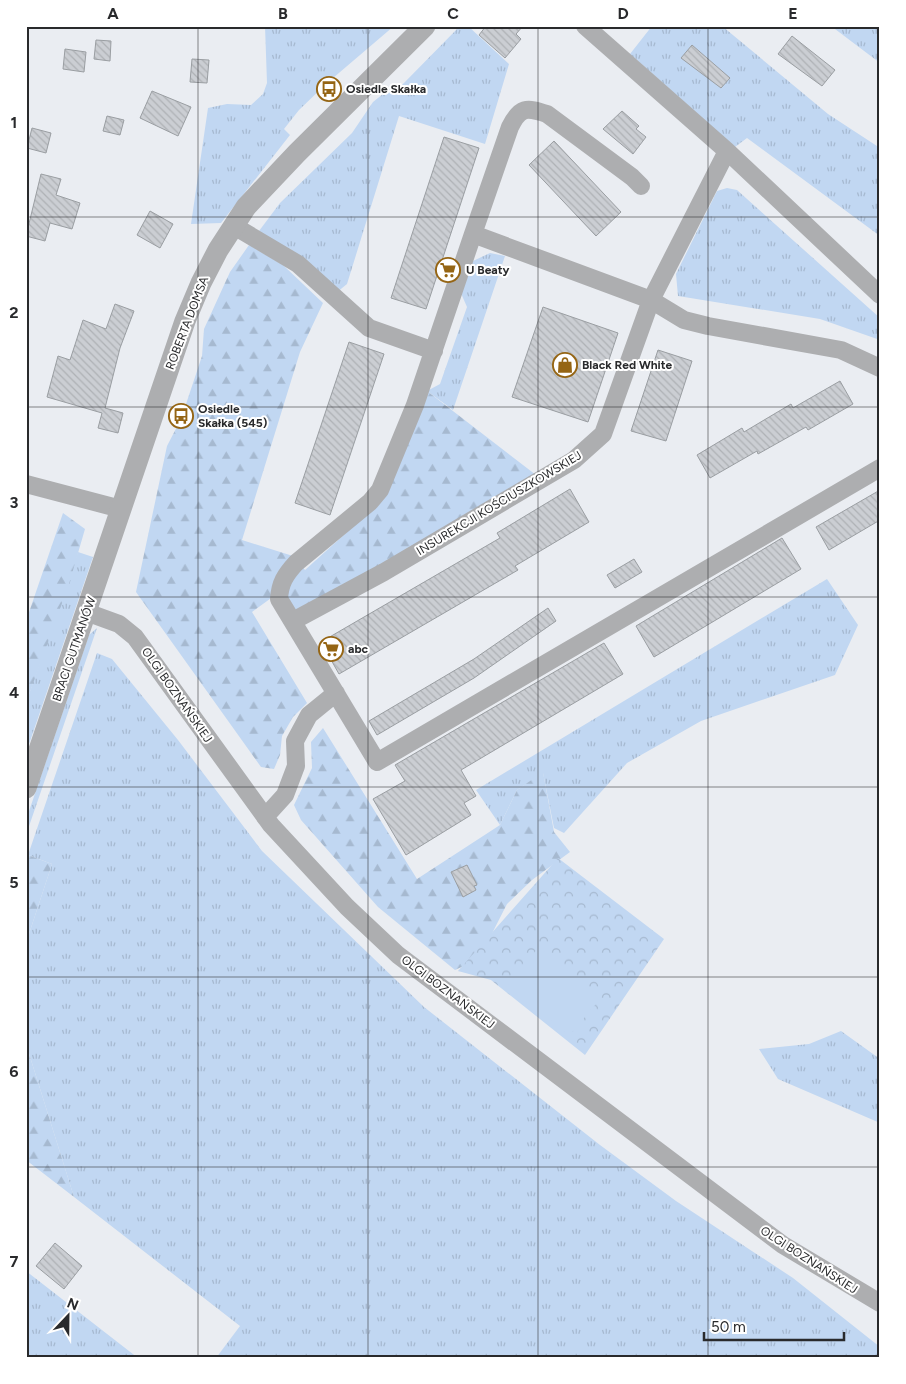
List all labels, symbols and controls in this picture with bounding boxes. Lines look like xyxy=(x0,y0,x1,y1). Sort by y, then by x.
text: A xyxy=(107,4,119,23)
text: B xyxy=(278,4,288,23)
text: C xyxy=(447,4,459,23)
text: D xyxy=(617,4,629,23)
text: E xyxy=(788,4,798,23)
bus stop icon: Osiedle Skałka xyxy=(316,76,342,102)
place label: Osiedle Skałka xyxy=(346,82,426,96)
text: 1 xyxy=(11,113,17,132)
supermarket icon: U Beaty xyxy=(435,257,461,283)
place label: U Beaty xyxy=(466,263,510,277)
street label: ROBERTA DOMSA xyxy=(163,274,211,372)
text: 2 xyxy=(9,303,19,322)
shop icon: Black Red White xyxy=(552,352,578,378)
place label: Black Red White xyxy=(582,358,672,372)
place label: Osiedle Skałka (545) xyxy=(198,402,268,430)
bus stop icon: Osiedle Skałka (545) xyxy=(168,403,194,429)
street label: INSUREKCJI KOŚCIUSZKOWSKIEJ xyxy=(414,448,584,558)
text: 3 xyxy=(10,493,19,512)
street label: BRACI GUTMANÓW xyxy=(49,594,99,703)
supermarket icon: abc xyxy=(318,636,344,662)
place label: abc xyxy=(348,642,369,656)
street label: OLGI BOZNAŃSKIEJ xyxy=(139,645,215,745)
text: 4 xyxy=(9,683,19,702)
text: 5 xyxy=(9,873,19,892)
street label: OLGI BOZNAŃSKIEJ xyxy=(399,952,497,1032)
text: 6 xyxy=(9,1062,19,1081)
street label: OLGI BOZNAŃSKIEJ xyxy=(758,1223,860,1297)
text: 7 xyxy=(10,1252,19,1271)
north arrow xyxy=(42,1292,92,1342)
text: N xyxy=(64,1295,81,1314)
scale bar xyxy=(704,1309,844,1341)
text: 50 m xyxy=(711,1318,746,1336)

